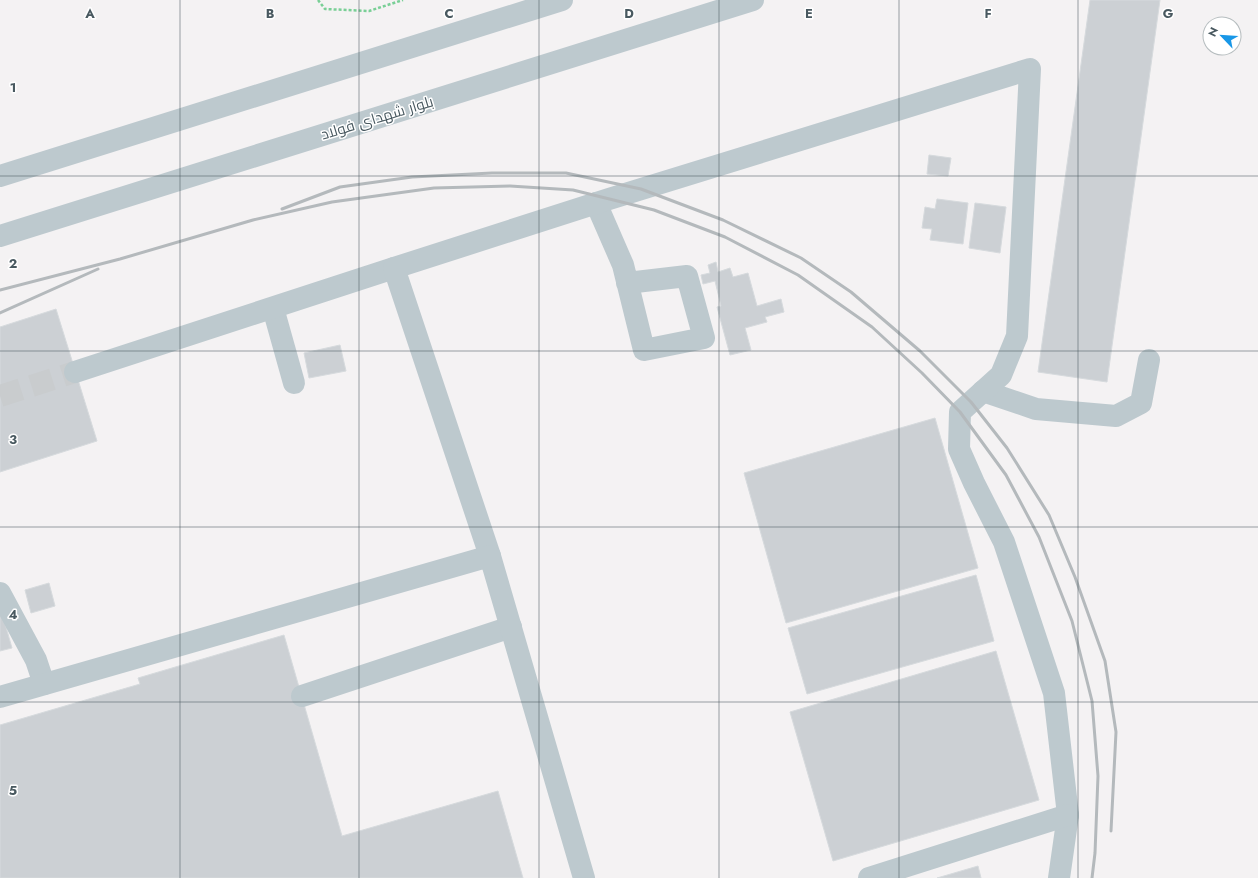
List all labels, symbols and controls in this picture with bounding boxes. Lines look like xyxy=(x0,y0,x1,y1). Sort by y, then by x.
text: A xyxy=(84,4,95,23)
text: B xyxy=(266,4,275,23)
text: C xyxy=(444,4,454,23)
text: D xyxy=(624,4,634,23)
text: E xyxy=(805,4,813,23)
text: F xyxy=(984,4,992,23)
text: G xyxy=(1163,4,1174,23)
north arrow xyxy=(1202,16,1242,56)
text: N xyxy=(1204,24,1222,39)
text: 1 xyxy=(10,78,16,97)
street label: بلوار شهدای فولاد xyxy=(318,90,436,146)
text: 2 xyxy=(9,254,17,273)
text: 3 xyxy=(9,430,17,449)
text: 4 xyxy=(8,605,18,624)
text: 5 xyxy=(9,781,17,800)

